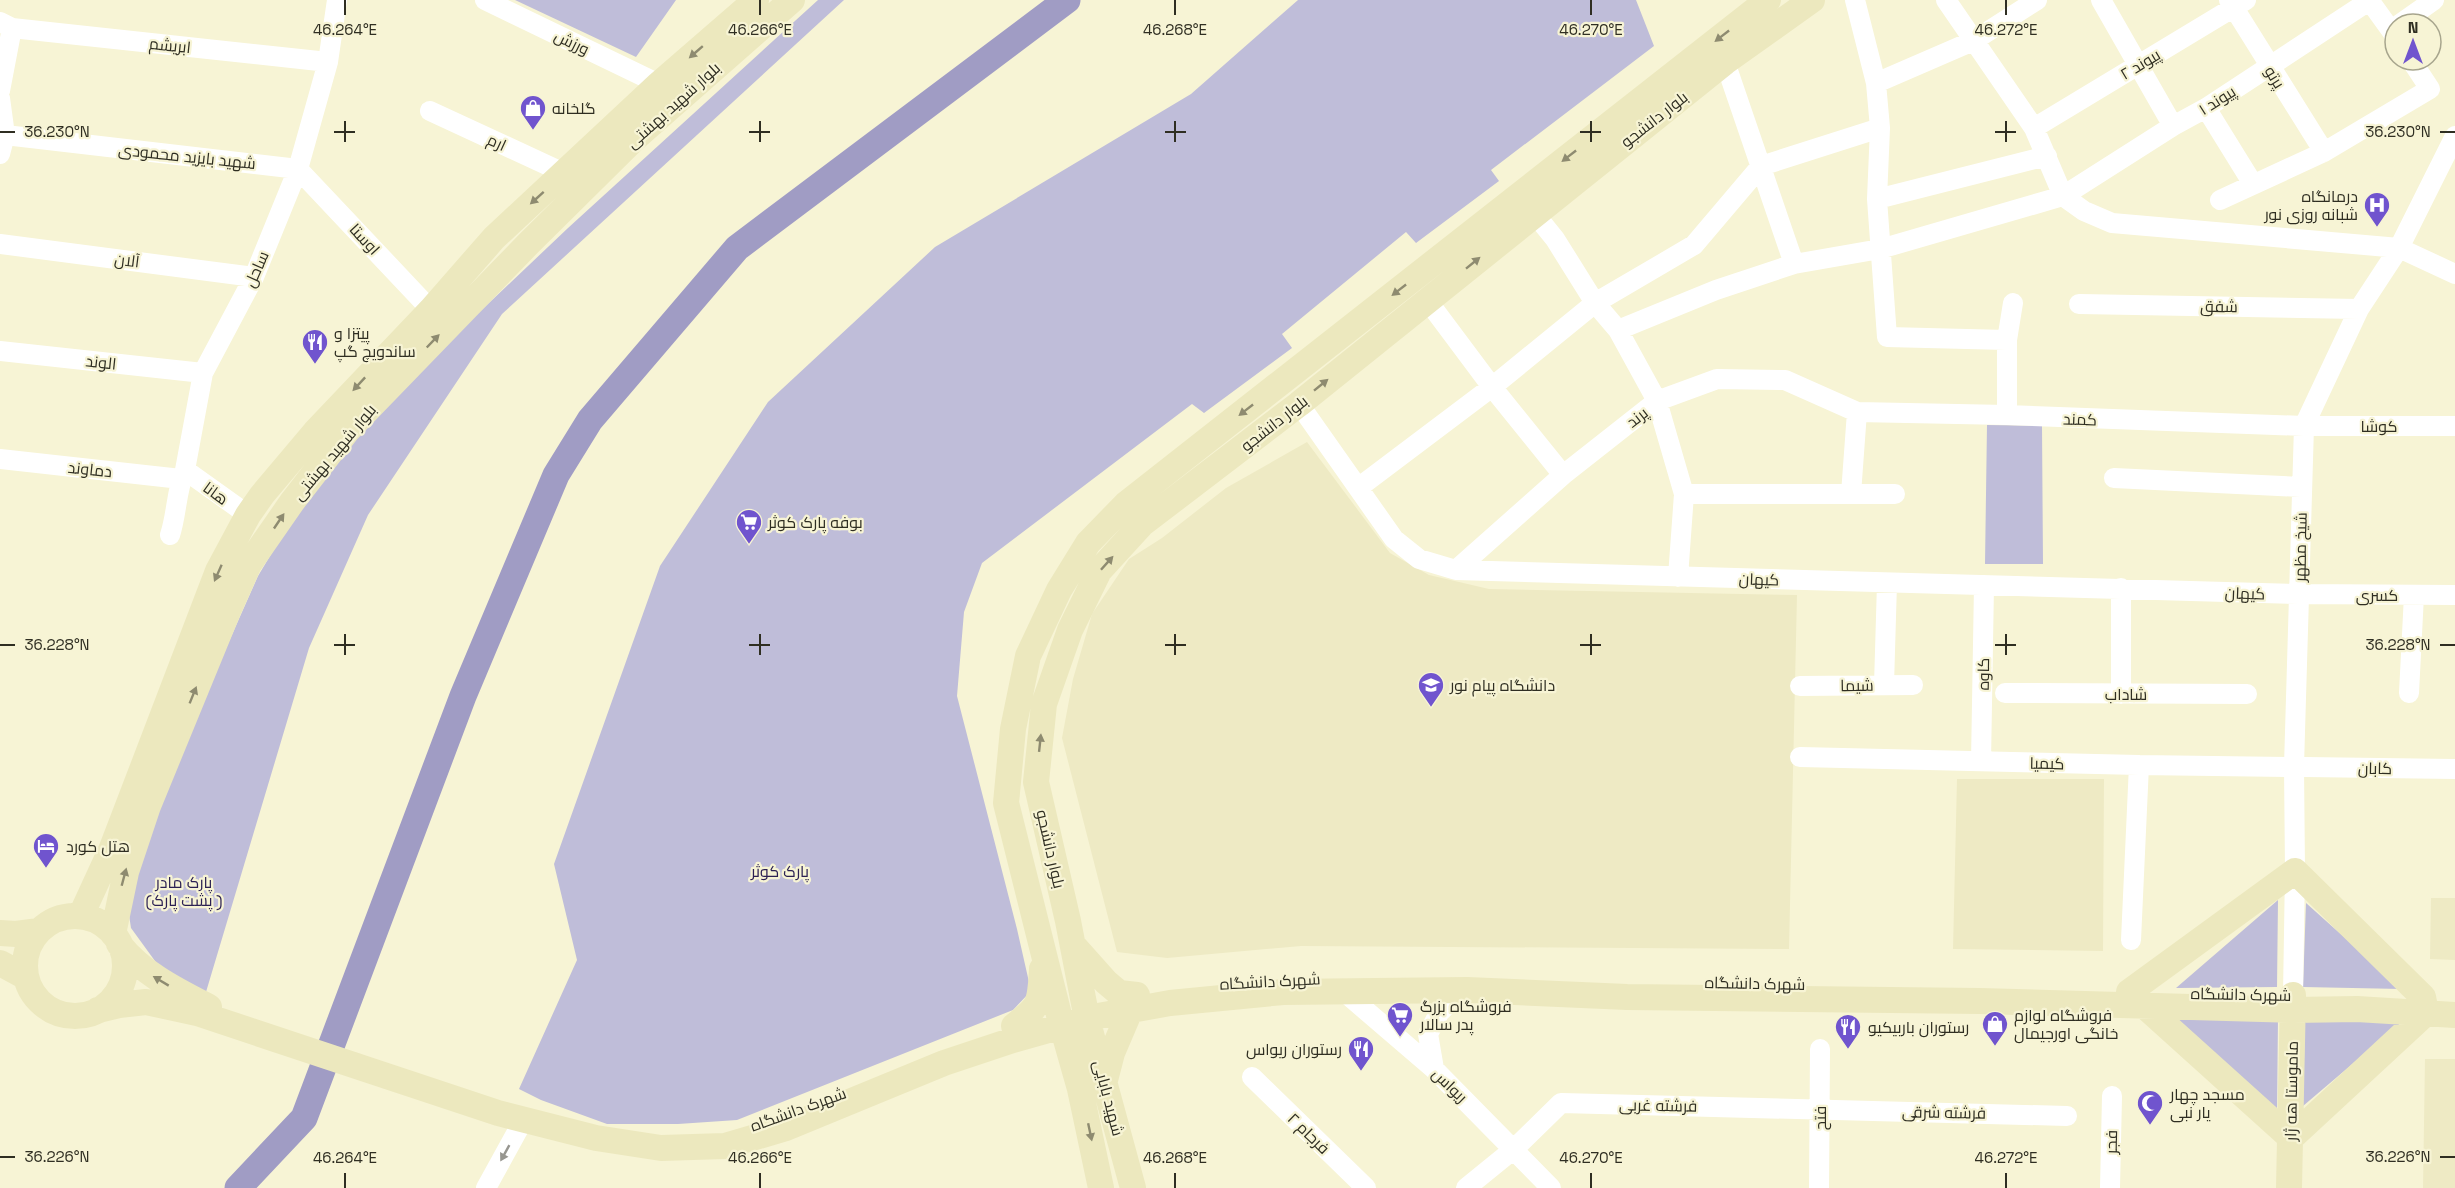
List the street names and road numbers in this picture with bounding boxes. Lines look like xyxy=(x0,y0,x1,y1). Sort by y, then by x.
street label: ورزش xyxy=(551,25,593,60)
street label: ابریشم xyxy=(148,33,192,59)
street label: پیوند ۲ xyxy=(2116,44,2165,86)
street label: بلوار شهید بهشتی xyxy=(622,58,725,153)
street label: پرتو xyxy=(2259,62,2290,94)
street label: پیوند ۱ xyxy=(2195,81,2241,121)
street label: بلوار دانشجو xyxy=(1616,86,1692,152)
street label: ارم xyxy=(484,129,510,157)
street label: شهید بایزید محمودی xyxy=(117,139,257,174)
street label: اوستا xyxy=(345,219,384,260)
street label: ساحل xyxy=(239,248,274,291)
street label: آلان xyxy=(113,249,141,273)
street label: شفق xyxy=(2200,296,2238,317)
street label: الوند xyxy=(85,350,117,375)
street label: بلوار دانشجو xyxy=(1236,390,1312,456)
street label: بلوار شهید بهشتی xyxy=(288,400,381,505)
street label: پرند xyxy=(1622,402,1654,433)
street label: کمند xyxy=(2063,408,2097,431)
street label: کوشا xyxy=(2360,416,2398,437)
street label: دماوند xyxy=(67,457,113,482)
street label: هانا xyxy=(199,477,233,510)
street label: شیخ مظهر xyxy=(2289,512,2313,583)
street label: کیهان xyxy=(1738,568,1780,591)
street label: کیهان xyxy=(2224,582,2266,605)
street label: کسری xyxy=(2356,585,2398,606)
street label: کاوه xyxy=(1973,657,1994,691)
street label: شیما xyxy=(1840,675,1874,696)
street label: شاداب xyxy=(2105,684,2147,705)
street label: کیمیا xyxy=(2029,753,2065,774)
street label: کابان xyxy=(2358,758,2392,779)
street label: بلوار دانشجو xyxy=(1031,808,1070,890)
street label: شهرک دانشگاه xyxy=(1219,968,1321,995)
street label: شهرک دانشگاه xyxy=(1704,972,1806,995)
street label: شهرک دانشگاه xyxy=(2190,983,2292,1006)
street label: ماموستا هه ژار xyxy=(2280,1041,2303,1142)
street label: شهید بابایی xyxy=(1088,1058,1129,1138)
street label: ریواس xyxy=(1427,1063,1472,1107)
street label: شهرک دانشگاه xyxy=(747,1082,849,1137)
street label: فرشته غربی xyxy=(1619,1094,1697,1117)
street label: فرشته شرقی xyxy=(1902,1101,1986,1124)
street label: فتح xyxy=(1810,1106,1832,1130)
street label: فرجام ۲ xyxy=(1282,1108,1334,1159)
street label: فجر xyxy=(2101,1130,2122,1155)

